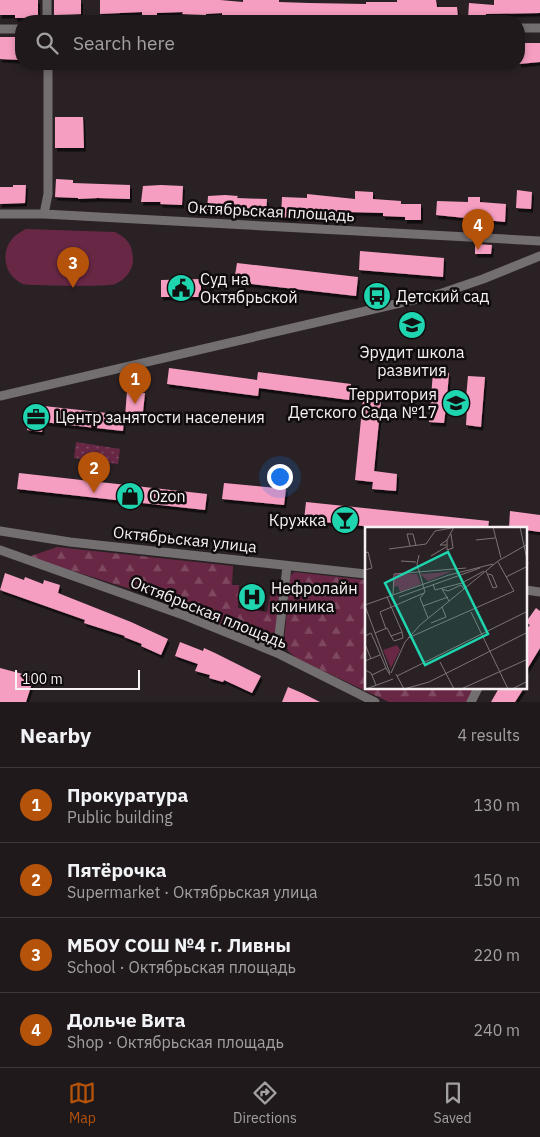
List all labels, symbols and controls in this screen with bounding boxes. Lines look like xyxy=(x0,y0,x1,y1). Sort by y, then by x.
search box xyxy=(15,15,525,70)
icon: search xyxy=(33,29,61,57)
text: Search here xyxy=(73,31,175,55)
street label: Октябрьская площадь xyxy=(187,197,355,225)
pin: 4 xyxy=(462,209,494,250)
pin: 3 xyxy=(57,247,89,288)
place label: Суд на Октябрьской xyxy=(200,269,298,307)
public building icon: Суд на Октябрьской xyxy=(166,273,196,303)
bus stop icon: Детский сад xyxy=(362,281,392,311)
place label: Детский сад xyxy=(396,286,490,306)
school or university icon: Эрудит школа развития xyxy=(397,310,427,340)
place label: Эрудит школа развития xyxy=(359,342,465,380)
pin: 1 xyxy=(119,363,151,404)
place label: Территория Детского Сада №17 xyxy=(288,384,437,422)
school or university icon: Территория Детского Сада №17 xyxy=(441,388,471,418)
office icon: Центр занятости населения xyxy=(21,402,51,432)
place label: Центр занятости населения xyxy=(55,407,265,427)
pin: 2 xyxy=(78,452,110,493)
your location xyxy=(267,464,293,490)
shop icon: Ozon xyxy=(115,481,145,511)
place label: Ozon xyxy=(149,486,186,506)
bar icon: Кружка xyxy=(330,505,360,535)
place label: Кружка xyxy=(269,510,326,530)
street label: Октябрьская улица xyxy=(112,521,258,557)
inset map xyxy=(365,527,528,690)
street label: Октябрьская площадь xyxy=(128,571,290,653)
place label: Нефролайн клиника xyxy=(271,578,358,616)
hospital icon: Нефролайн клиника xyxy=(237,582,267,612)
scale bar xyxy=(15,667,140,690)
text: 100 m xyxy=(22,670,63,688)
text: Nearby xyxy=(20,721,91,749)
text: 4 results xyxy=(457,725,520,745)
text: Прокуратура xyxy=(67,783,188,807)
text: 1 xyxy=(31,795,41,815)
text: 130 m xyxy=(473,795,520,815)
text: Public building xyxy=(67,807,173,827)
text: Пятёрочка xyxy=(67,858,167,882)
text: 2 xyxy=(31,870,41,890)
text: 150 m xyxy=(473,870,520,890)
text: Supermarket · Октябрьская улица xyxy=(67,882,318,902)
text: МБОУ СОШ №4 г. Ливны xyxy=(67,933,291,957)
text: 3 xyxy=(31,945,41,965)
text: 220 m xyxy=(473,945,520,965)
text: School · Октябрьская площадь xyxy=(67,957,296,977)
text: Дольче Вита xyxy=(67,1008,185,1032)
text: 4 xyxy=(31,1020,41,1040)
text: 240 m xyxy=(473,1020,520,1040)
text: Shop · Октябрьская площадь xyxy=(67,1032,284,1052)
tab: Map xyxy=(68,1079,96,1127)
tab: Directions xyxy=(233,1079,297,1127)
tab: Saved xyxy=(434,1079,472,1127)

